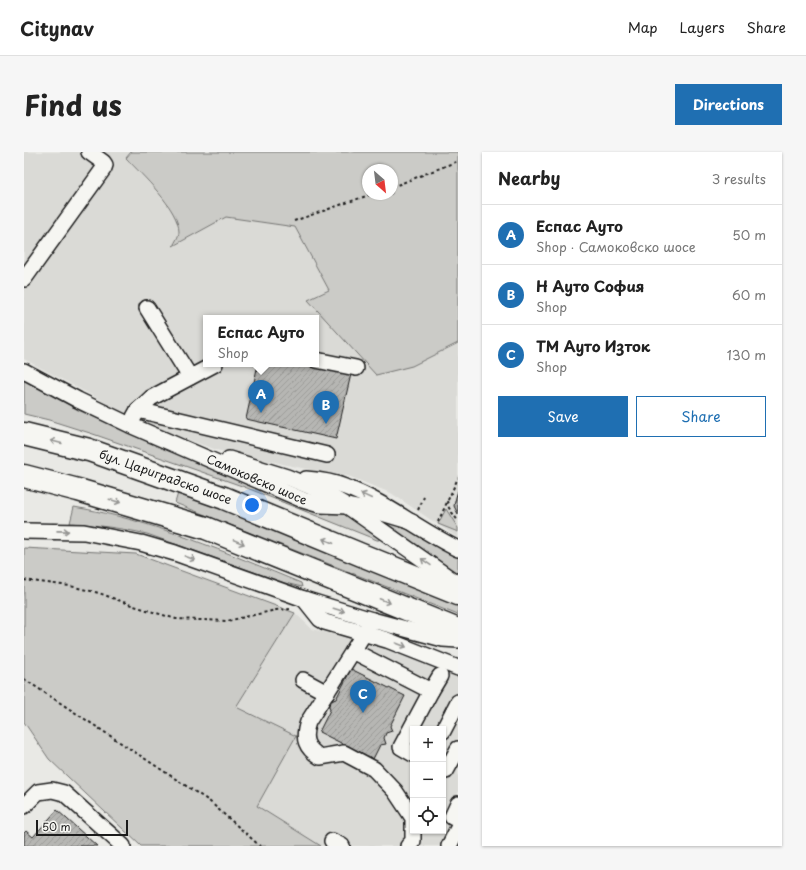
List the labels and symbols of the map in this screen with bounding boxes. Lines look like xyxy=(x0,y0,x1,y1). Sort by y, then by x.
north arrow xyxy=(362,164,398,200)
pin: A xyxy=(248,380,274,413)
pin: B xyxy=(313,391,339,424)
one-way arrow xyxy=(50,438,63,446)
street label: бул. Цариградско шосе xyxy=(97,444,235,508)
street label: Самоковско шосе xyxy=(204,449,310,509)
one-way arrow xyxy=(360,492,372,499)
your location xyxy=(242,495,262,515)
one-way arrow xyxy=(109,498,122,505)
one-way arrow xyxy=(56,527,69,535)
one-way arrow xyxy=(323,537,335,545)
one-way arrow xyxy=(232,538,244,546)
one-way arrow xyxy=(183,554,195,562)
one-way arrow xyxy=(421,558,432,566)
one-way arrow xyxy=(379,597,391,605)
one-way arrow xyxy=(332,607,345,614)
one-way arrow xyxy=(395,642,407,650)
pin: C xyxy=(350,680,376,713)
scale bar xyxy=(36,818,128,837)

